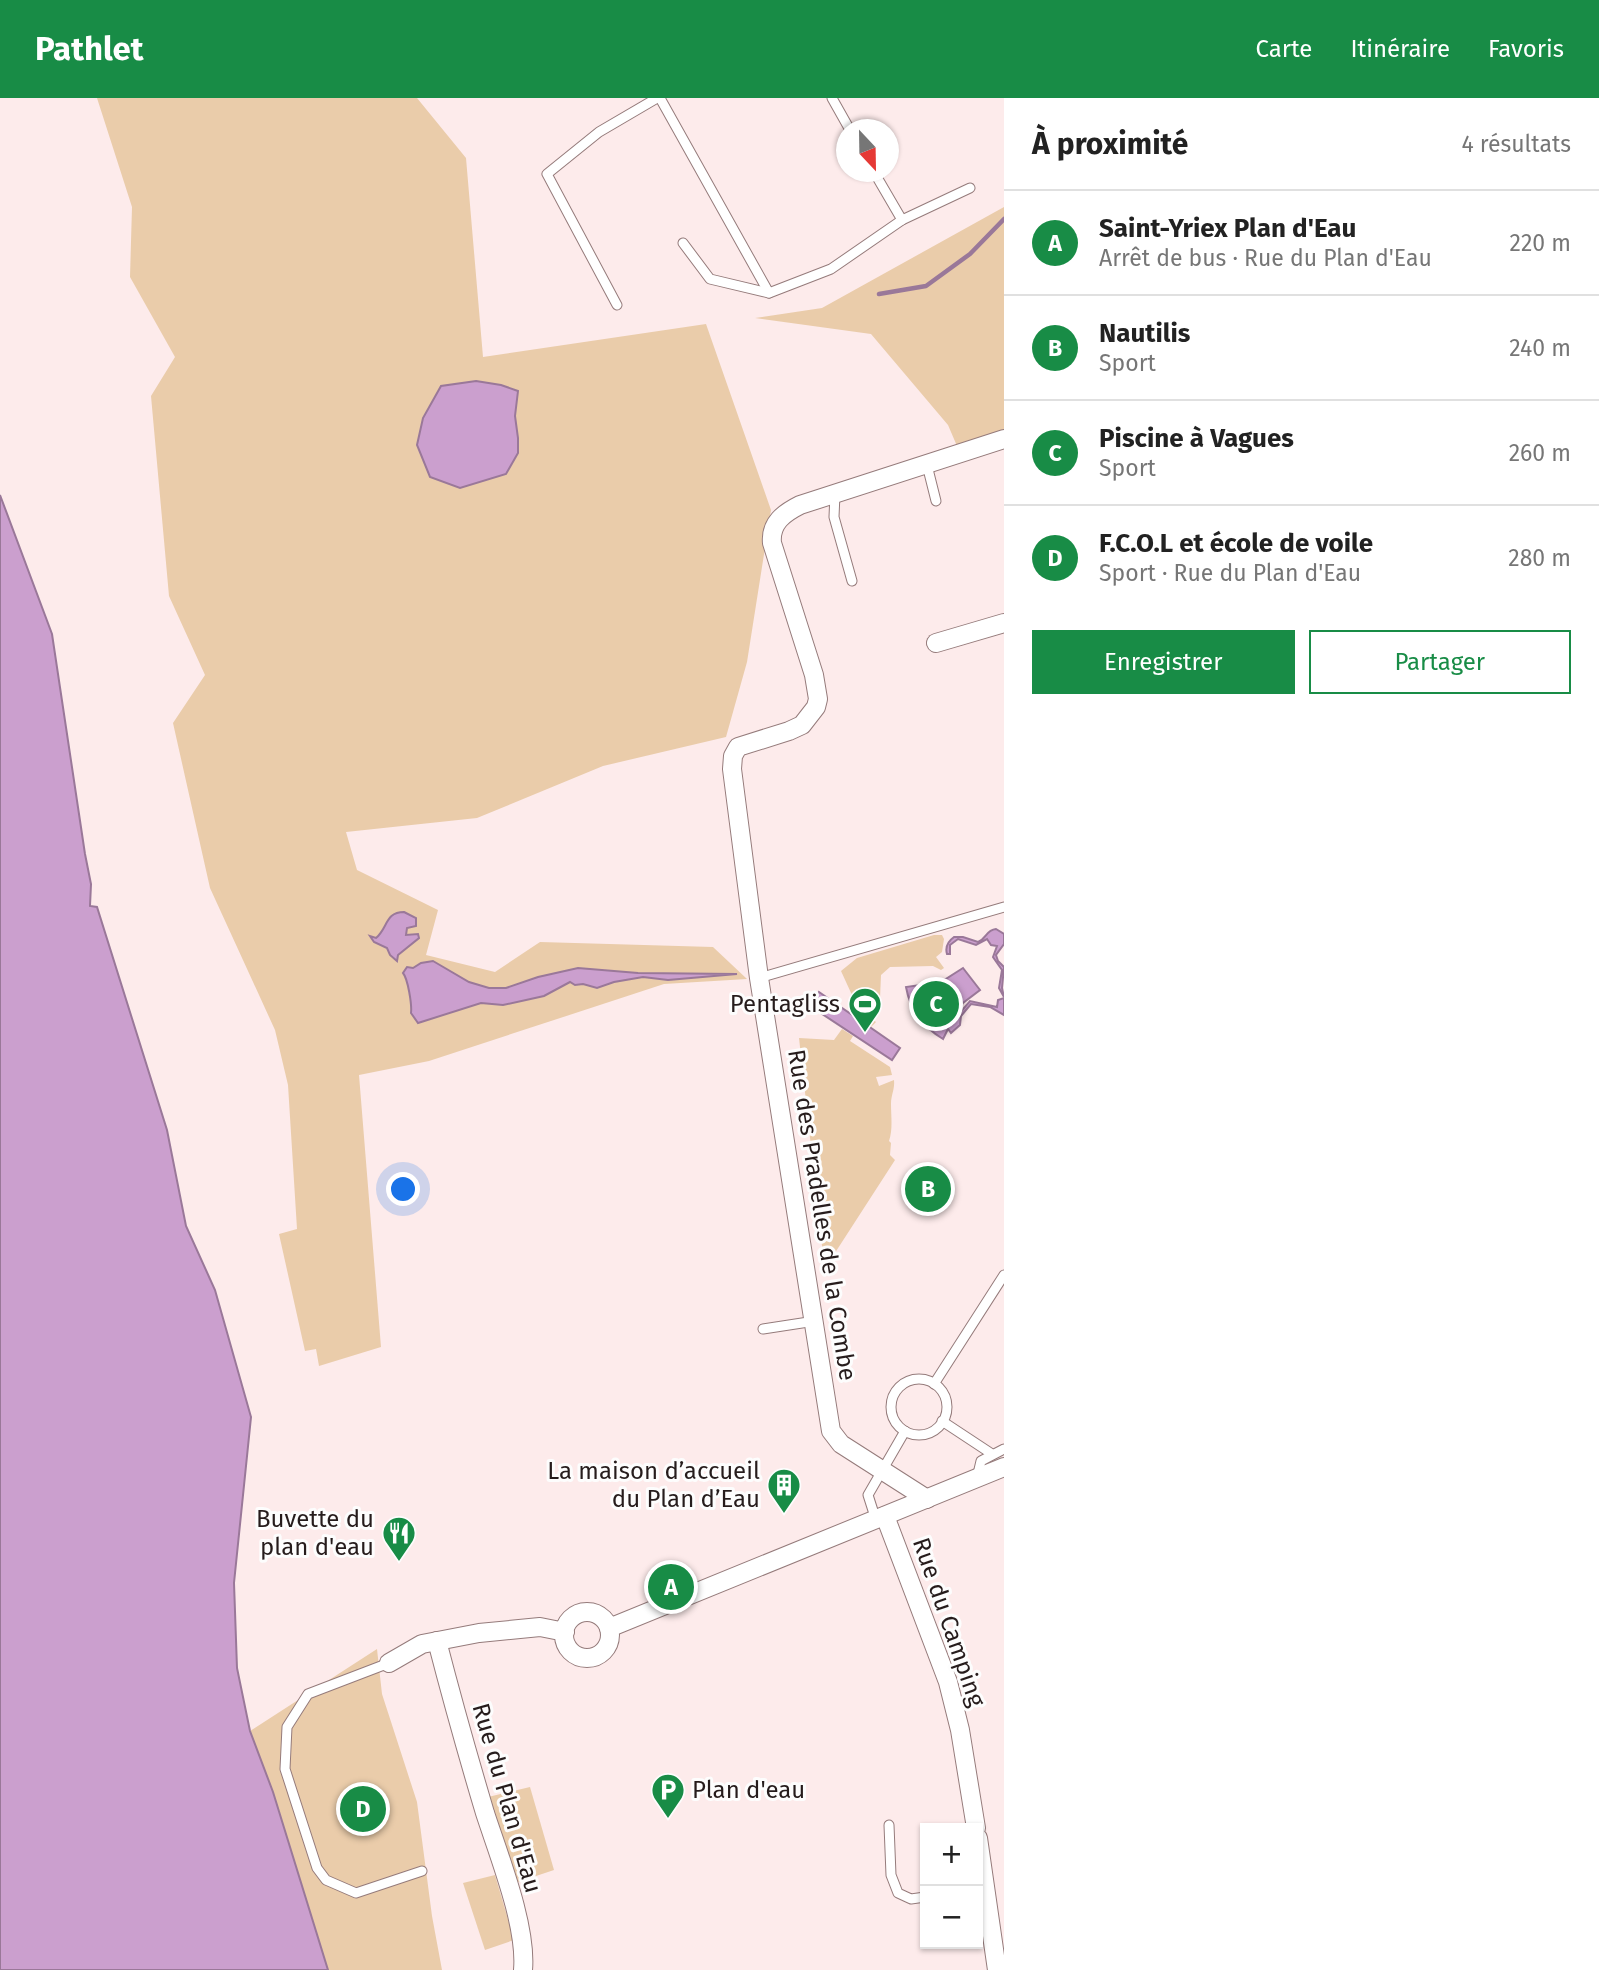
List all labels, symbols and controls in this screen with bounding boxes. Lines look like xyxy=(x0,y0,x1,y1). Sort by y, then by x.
text: Pathlet xyxy=(35,29,144,69)
text: Carte xyxy=(1256,35,1312,63)
text: Itinéraire xyxy=(1350,35,1450,63)
text: Favoris xyxy=(1488,35,1564,63)
north arrow xyxy=(836,119,899,182)
text: À proximité xyxy=(1032,126,1188,162)
text: 4 résultats xyxy=(1461,130,1571,158)
text: Saint-Yriex Plan d'Eau xyxy=(1099,213,1356,244)
text: A xyxy=(1048,229,1062,257)
text: 220 m xyxy=(1510,229,1571,257)
text: Arrêt de bus · Rue du Plan d'Eau xyxy=(1099,244,1432,272)
text: Nautilis xyxy=(1099,318,1190,349)
text: B xyxy=(1048,334,1062,362)
text: 240 m xyxy=(1509,334,1571,362)
text: Sport xyxy=(1099,349,1156,377)
text: Piscine à Vagues xyxy=(1099,423,1294,454)
text: C xyxy=(1048,439,1062,467)
text: 260 m xyxy=(1509,439,1571,467)
text: Sport xyxy=(1099,454,1156,482)
text: F.C.O.L et école de voile xyxy=(1099,528,1373,559)
text: D xyxy=(1048,544,1062,572)
text: 280 m xyxy=(1508,544,1571,572)
text: Sport · Rue du Plan d'Eau xyxy=(1099,559,1361,587)
button: Enregistrer xyxy=(1032,630,1295,694)
button: Partager xyxy=(1309,630,1571,694)
pin: C xyxy=(913,978,959,1030)
sports icon: Pentagliss xyxy=(846,985,884,1034)
place label: Pentagliss xyxy=(730,990,840,1018)
street label: Rue des Pradelles de la Combe xyxy=(782,1047,862,1383)
pin: B xyxy=(905,1163,951,1215)
your location xyxy=(386,1172,420,1206)
place label: La maison d’accueil du Plan d’Eau xyxy=(547,1457,760,1513)
building icon: La maison d’accueil du Plan d’Eau xyxy=(765,1466,803,1515)
place label: Buvette du plan d'eau xyxy=(256,1505,374,1561)
restaurant icon: Buvette du plan d'eau xyxy=(380,1514,418,1563)
street label: Rue du Camping xyxy=(907,1534,991,1711)
pin: A xyxy=(648,1561,694,1613)
street label: Rue du Plan d'Eau xyxy=(467,1700,547,1896)
parking icon: Plan d'eau xyxy=(649,1771,687,1820)
place label: Plan d'eau xyxy=(692,1776,805,1804)
pin: D xyxy=(340,1783,386,1835)
map controls xyxy=(920,1823,983,1949)
button: + xyxy=(920,1823,983,1886)
button: − xyxy=(920,1886,983,1949)

